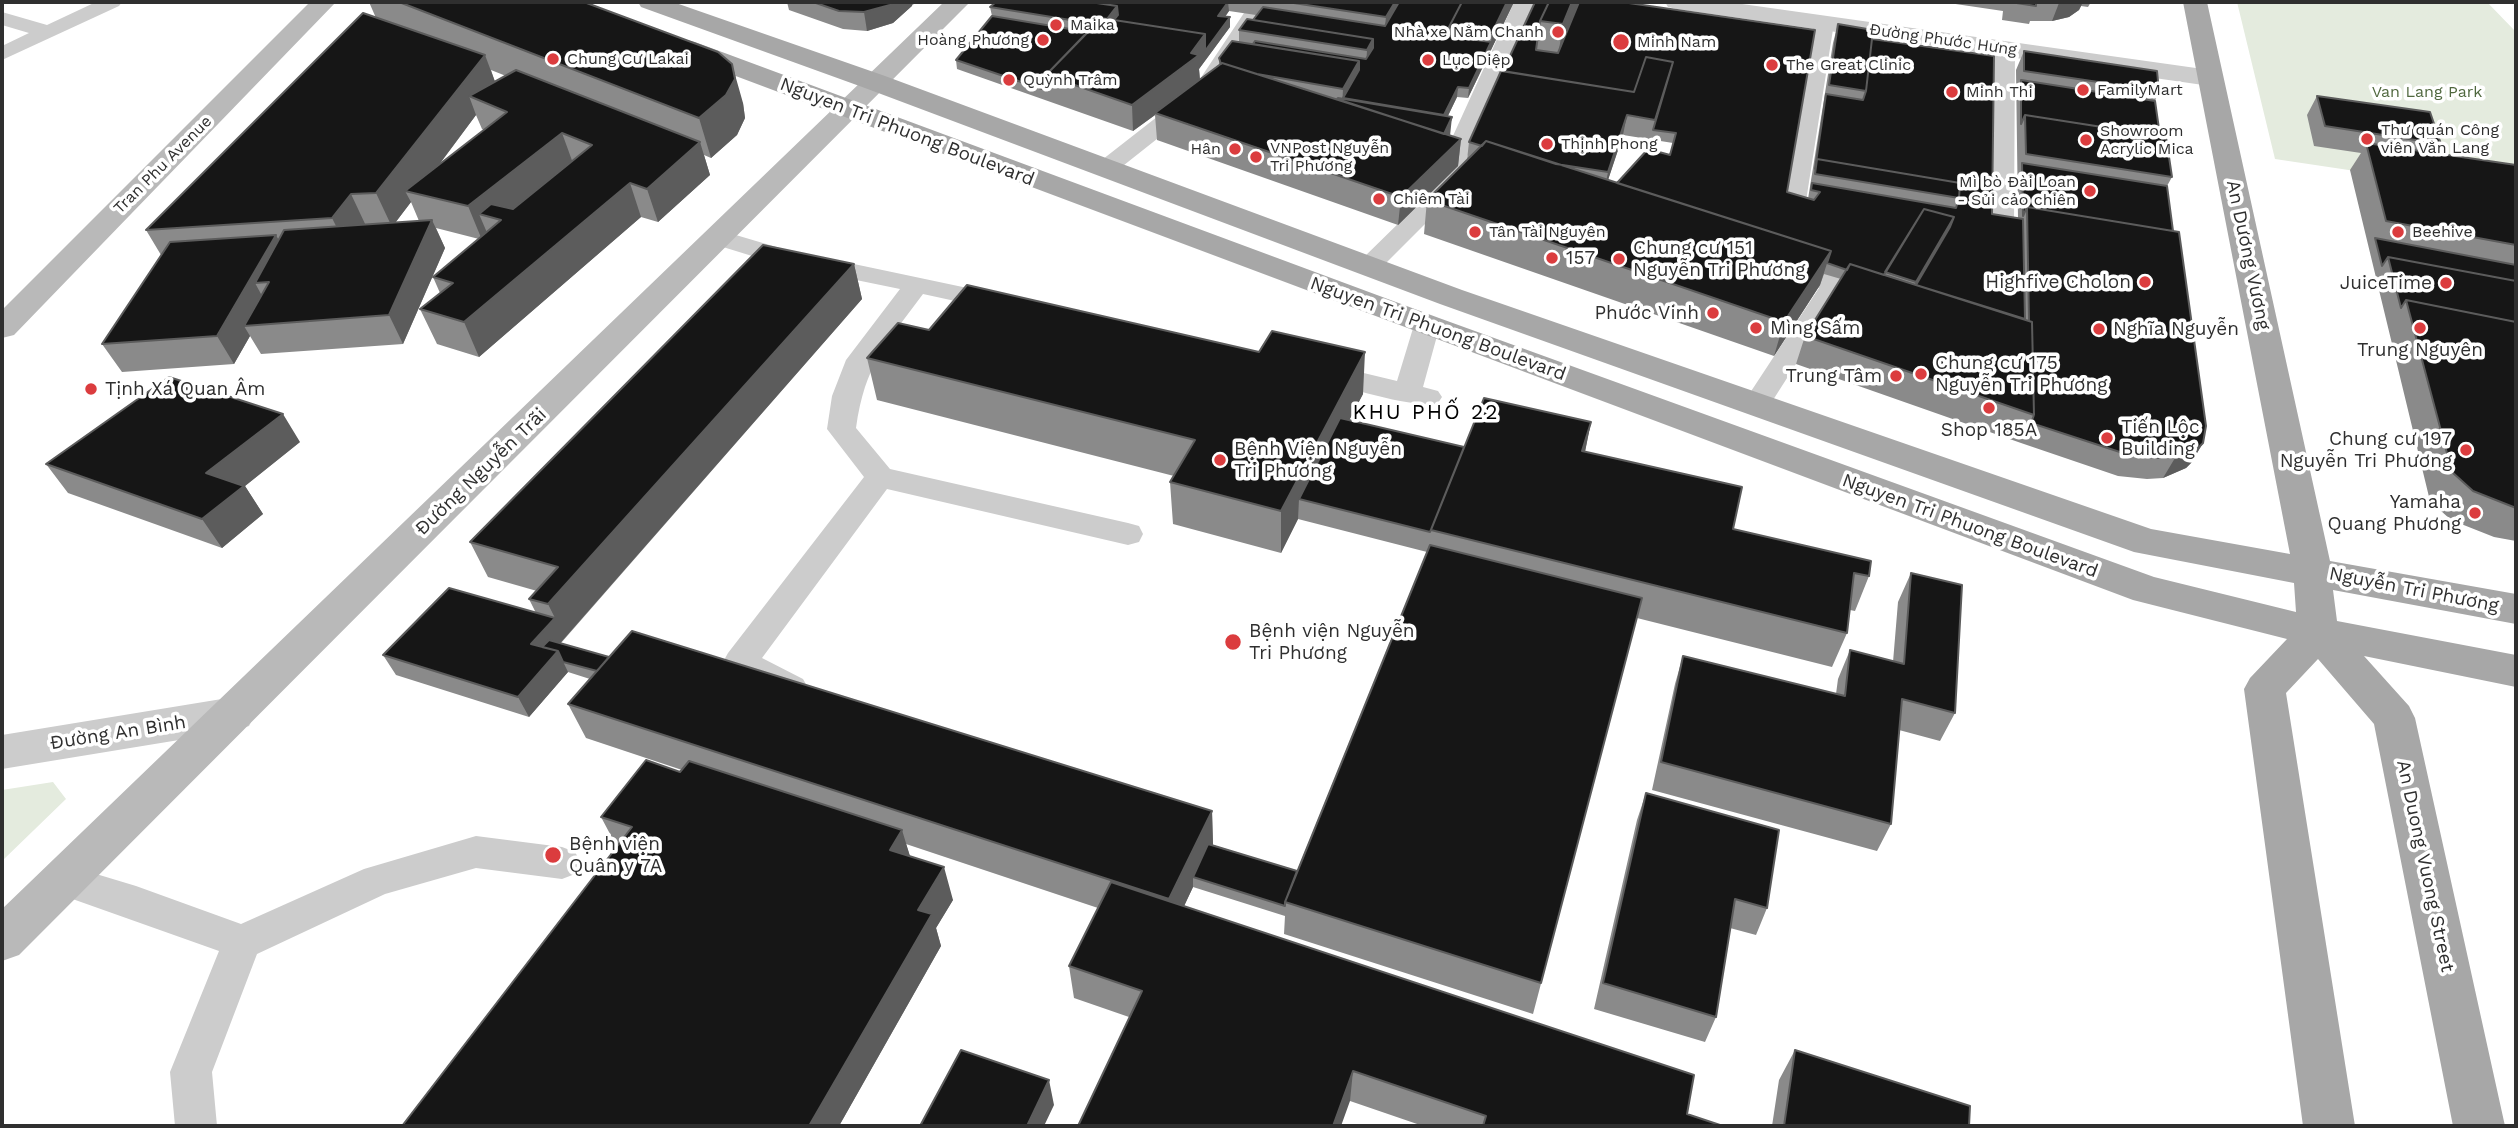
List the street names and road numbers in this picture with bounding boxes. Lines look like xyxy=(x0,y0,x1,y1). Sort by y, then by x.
street label: Đường Phước Hưng xyxy=(1868,20,2018,60)
street label: Nguyen Tri Phuong Boulevard xyxy=(777,73,1037,191)
street label: Tran Phu Avenue xyxy=(110,112,216,218)
street label: An Dương Vương xyxy=(2221,178,2275,332)
street label: Nguyen Tri Phuong Boulevard xyxy=(1307,272,1569,386)
street label: Đường Nguyễn Trãi xyxy=(411,404,551,540)
street label: Nguyen Tri Phuong Boulevard xyxy=(1839,469,2101,583)
street label: Nguyễn Tri Phương xyxy=(2327,562,2501,618)
street label: Đường An Bình xyxy=(48,711,188,755)
street label: An Duong Vuong Street xyxy=(2391,758,2459,974)

